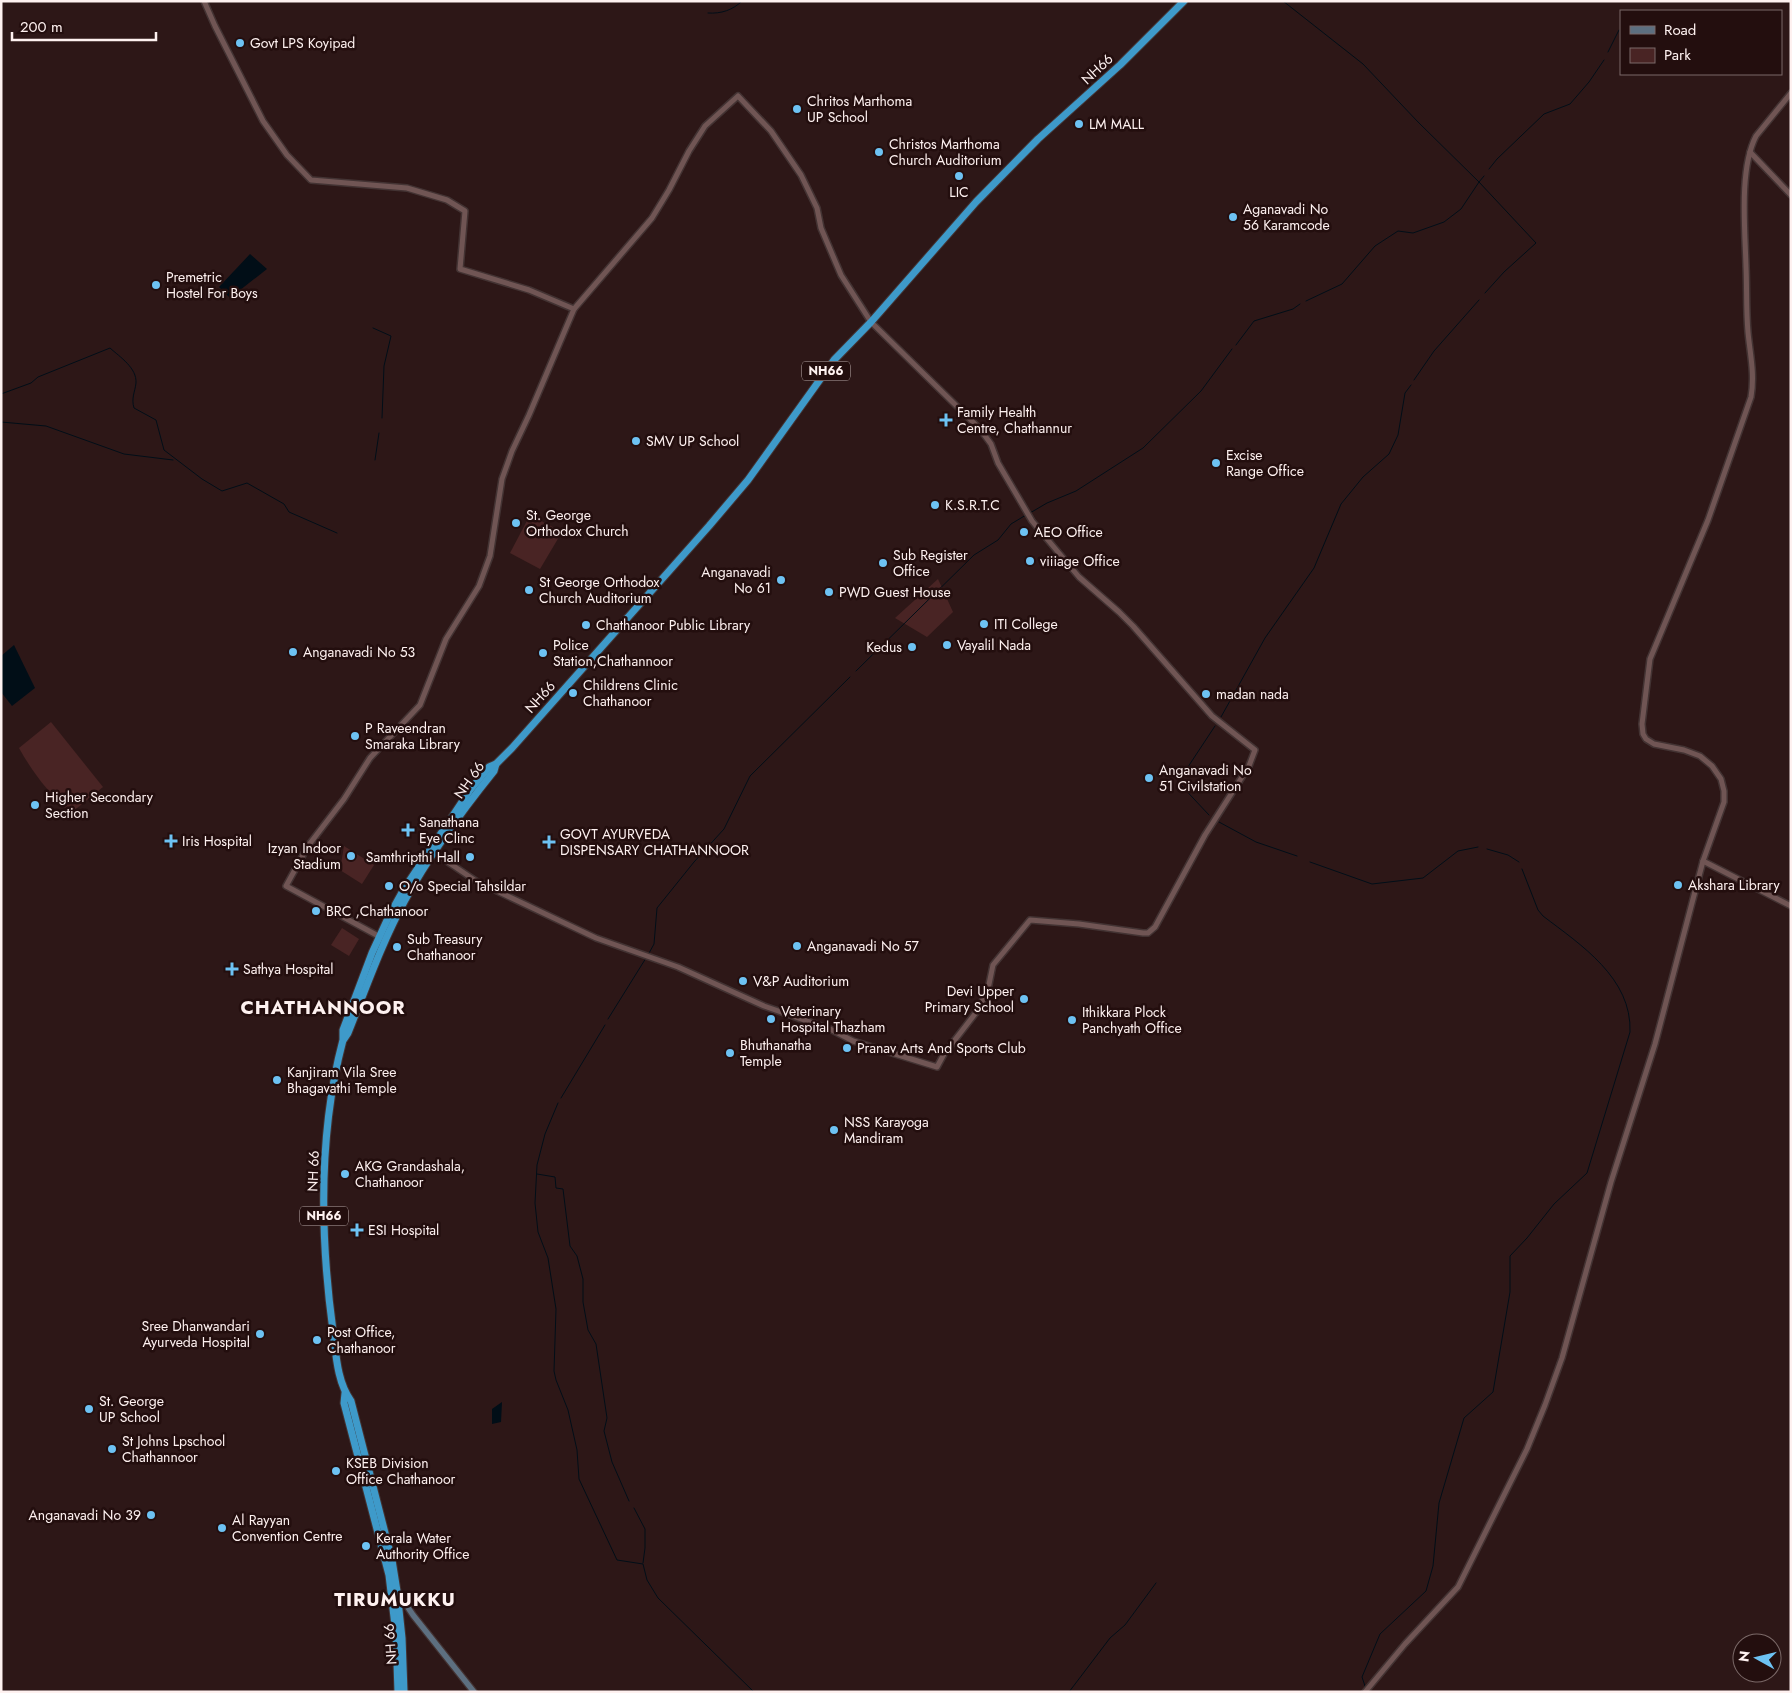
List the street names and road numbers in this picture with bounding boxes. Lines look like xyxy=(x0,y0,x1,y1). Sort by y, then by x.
street label: NH66 xyxy=(1077,49,1117,89)
road number: NH66 xyxy=(802,362,850,381)
street label: NH66 xyxy=(520,677,560,717)
street label: NH 66 xyxy=(449,757,489,803)
street label: NH 66 xyxy=(302,1150,324,1192)
road number: NH66 xyxy=(300,1206,348,1226)
street label: NH 66 xyxy=(379,1623,401,1665)

